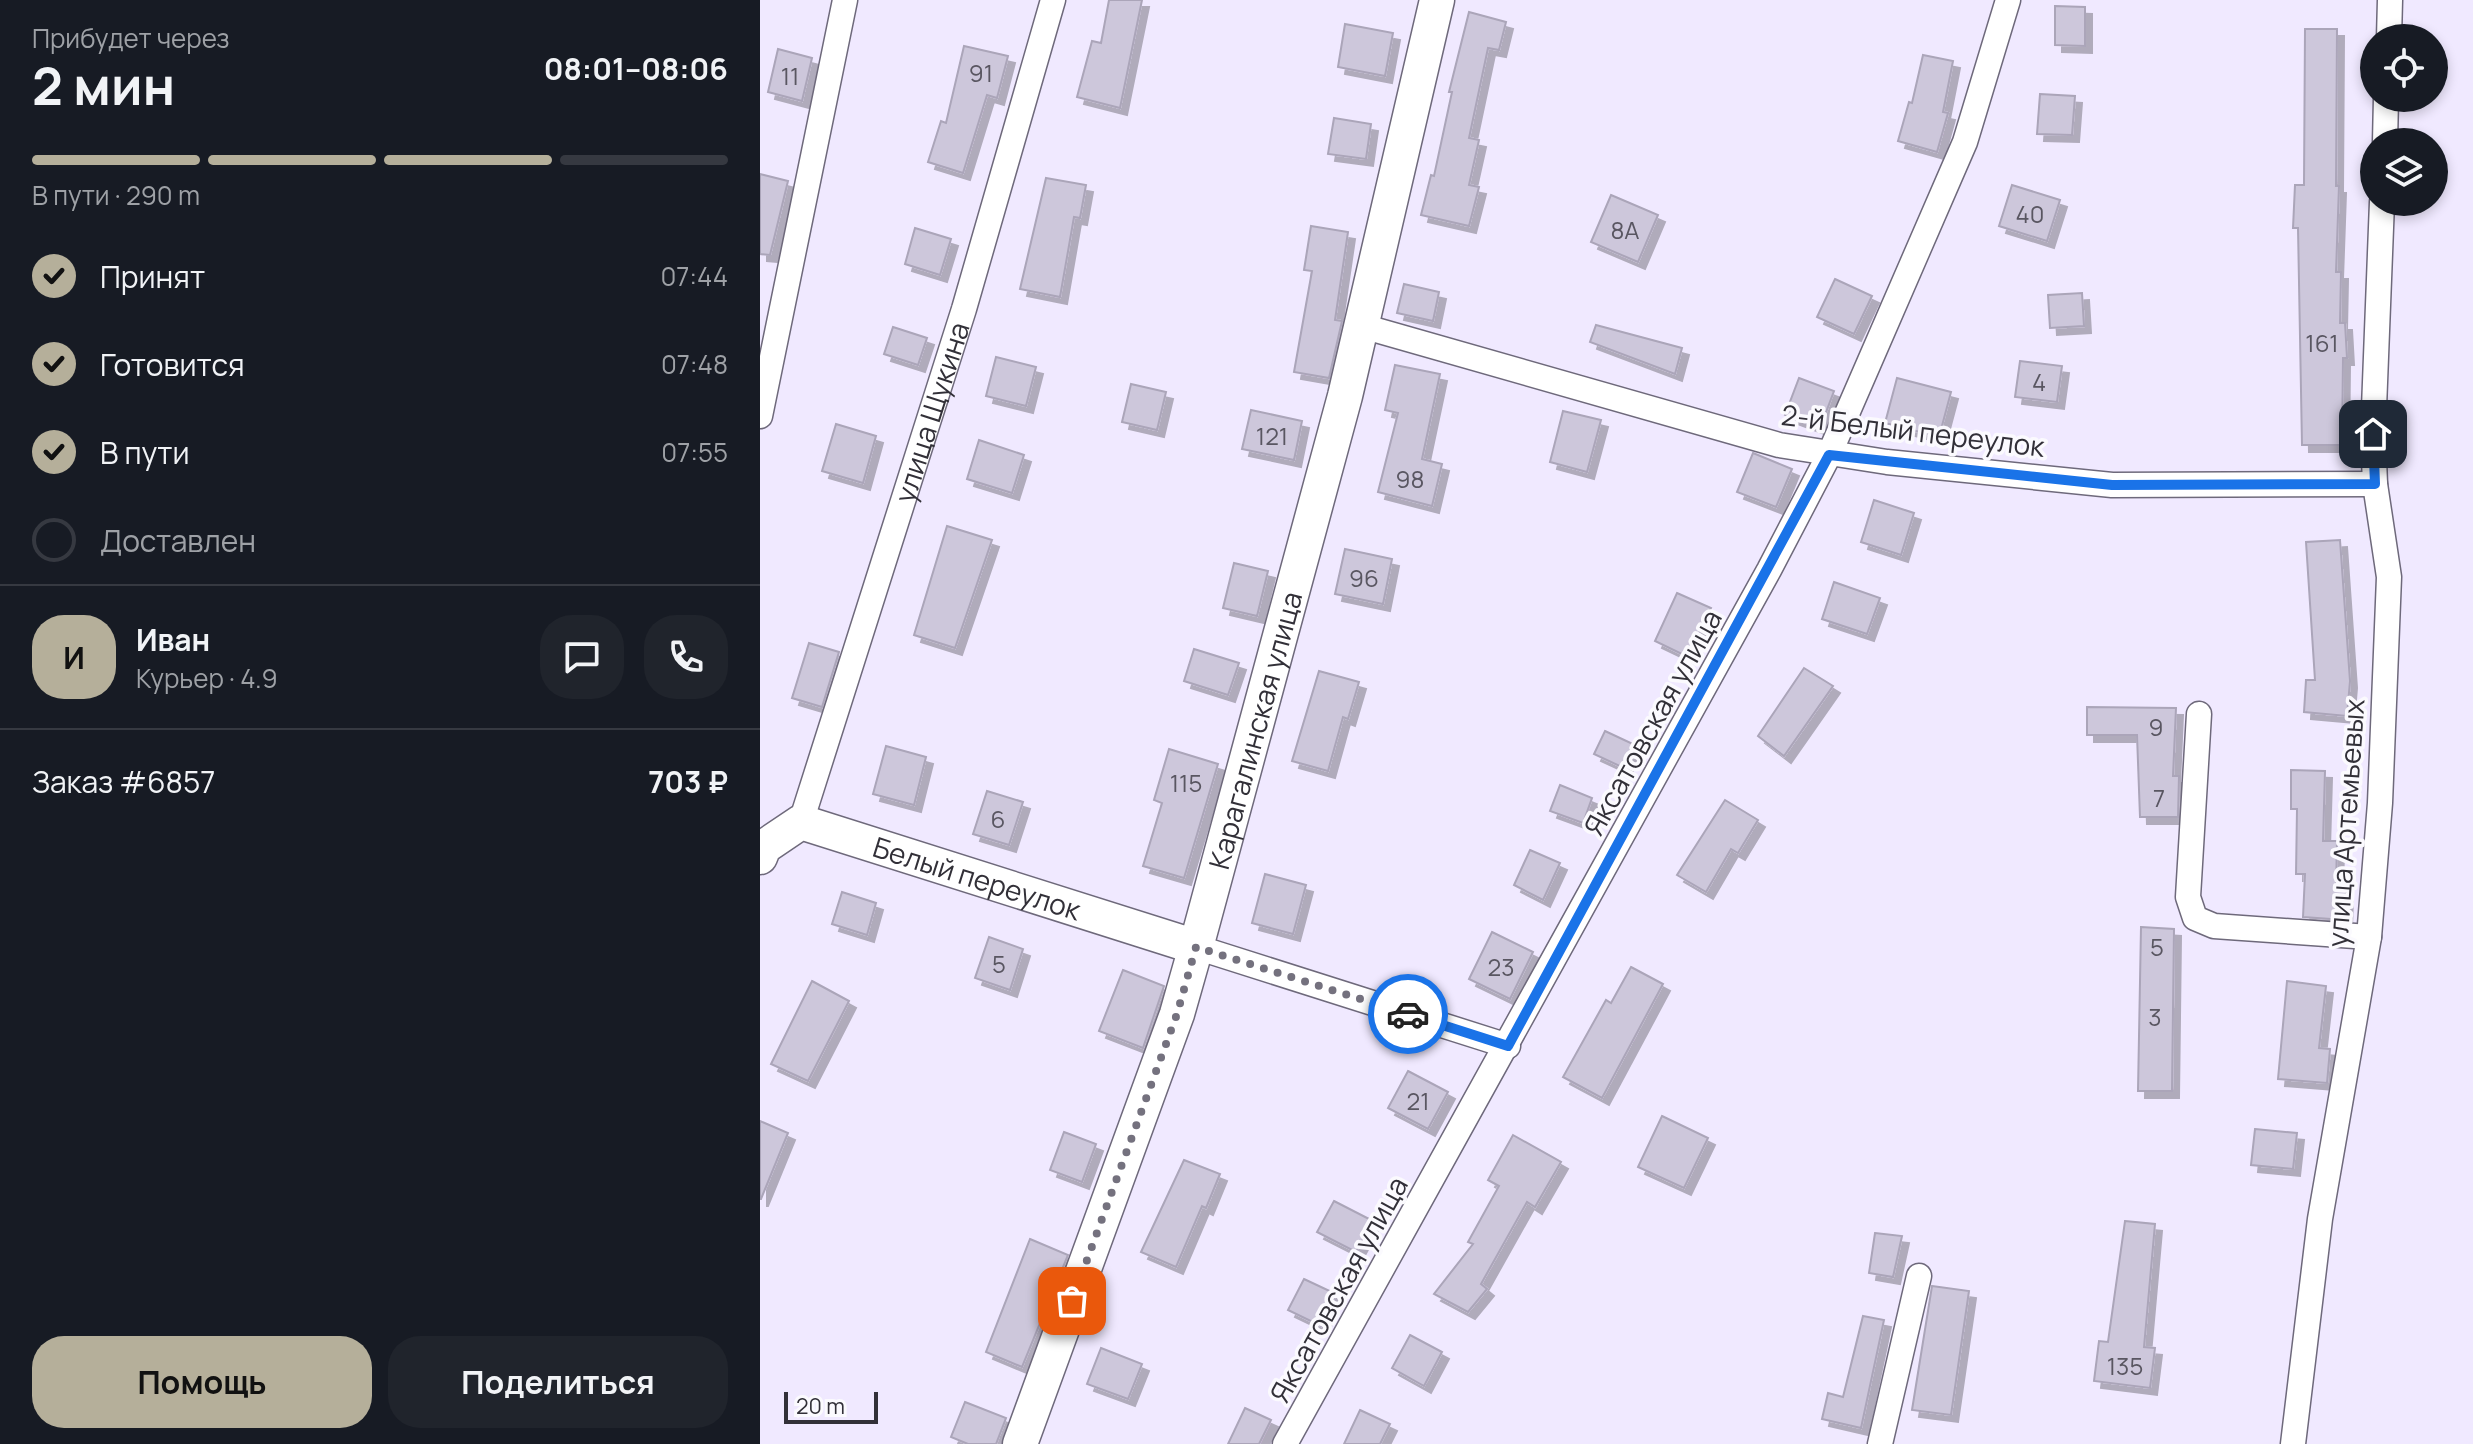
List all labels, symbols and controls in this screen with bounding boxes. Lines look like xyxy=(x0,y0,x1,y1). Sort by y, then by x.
text: Прибудет через xyxy=(32,20,230,56)
map controls xyxy=(2360,24,2448,216)
button: locate xyxy=(2360,24,2448,112)
text: 08:01–08:06 xyxy=(544,48,728,89)
text: 2 мин xyxy=(32,50,175,121)
house number: 91 xyxy=(969,56,993,89)
house number: 11 xyxy=(781,59,799,92)
button: layers xyxy=(2360,128,2448,216)
text: В пути · 290 m xyxy=(32,177,200,213)
house number: 40 xyxy=(2016,197,2044,230)
house number: 8А xyxy=(1610,213,1640,246)
icon: check xyxy=(32,254,76,298)
text: Принят xyxy=(100,256,205,297)
text: 07:44 xyxy=(660,258,728,294)
street label: улица Щукина xyxy=(885,317,978,507)
house number: 161 xyxy=(2305,326,2339,359)
icon: check xyxy=(32,342,76,386)
text: Готовится xyxy=(100,344,245,385)
text: 07:48 xyxy=(661,346,728,382)
house number: 4 xyxy=(2032,365,2046,398)
street label: 2-й Белый переулок xyxy=(1779,395,2048,465)
pin xyxy=(2339,400,2407,468)
icon: home xyxy=(2351,412,2395,456)
house number: 121 xyxy=(1256,419,1288,452)
icon: check xyxy=(32,430,76,474)
text: В пути xyxy=(100,432,190,473)
text: 07:55 xyxy=(661,434,728,470)
house number: 98 xyxy=(1396,462,1424,495)
text: Доставлен xyxy=(100,520,256,561)
house number: 96 xyxy=(1349,561,1379,594)
street label: Карагалинская улица xyxy=(1199,587,1310,873)
street label: Яксатовская улица xyxy=(1574,602,1730,842)
button: chat xyxy=(540,615,624,699)
button: phone xyxy=(644,615,728,699)
text: Иван xyxy=(136,619,210,660)
text: И xyxy=(63,637,85,678)
text: Курьер · 4.9 xyxy=(136,660,278,696)
street label: улица Артемьевых xyxy=(2317,698,2373,948)
house number: 9 xyxy=(2149,710,2163,743)
text: Заказ #6857 xyxy=(32,761,215,802)
text: 703 ₽ xyxy=(648,761,728,802)
house number: 115 xyxy=(1170,766,1202,799)
house number: 7 xyxy=(2153,781,2165,814)
house number: 6 xyxy=(991,802,1005,835)
street label: Белый переулок xyxy=(869,827,1087,929)
house number: 5 xyxy=(2150,930,2164,963)
house number: 5 xyxy=(992,947,1006,980)
house number: 23 xyxy=(1488,950,1514,983)
courier xyxy=(1368,974,1448,1054)
icon: car xyxy=(1386,992,1430,1036)
house number: 3 xyxy=(2148,1000,2162,1033)
house number: 21 xyxy=(1406,1084,1430,1117)
street label: Яксатовская улица xyxy=(1260,1169,1416,1409)
pin xyxy=(1038,1267,1106,1335)
icon: bag xyxy=(1050,1279,1094,1323)
button: Помощь xyxy=(32,1336,372,1428)
button: Поделиться xyxy=(388,1336,728,1428)
house number: 135 xyxy=(2107,1349,2143,1382)
scale bar xyxy=(784,1388,878,1424)
text: 20 m xyxy=(796,1391,845,1421)

